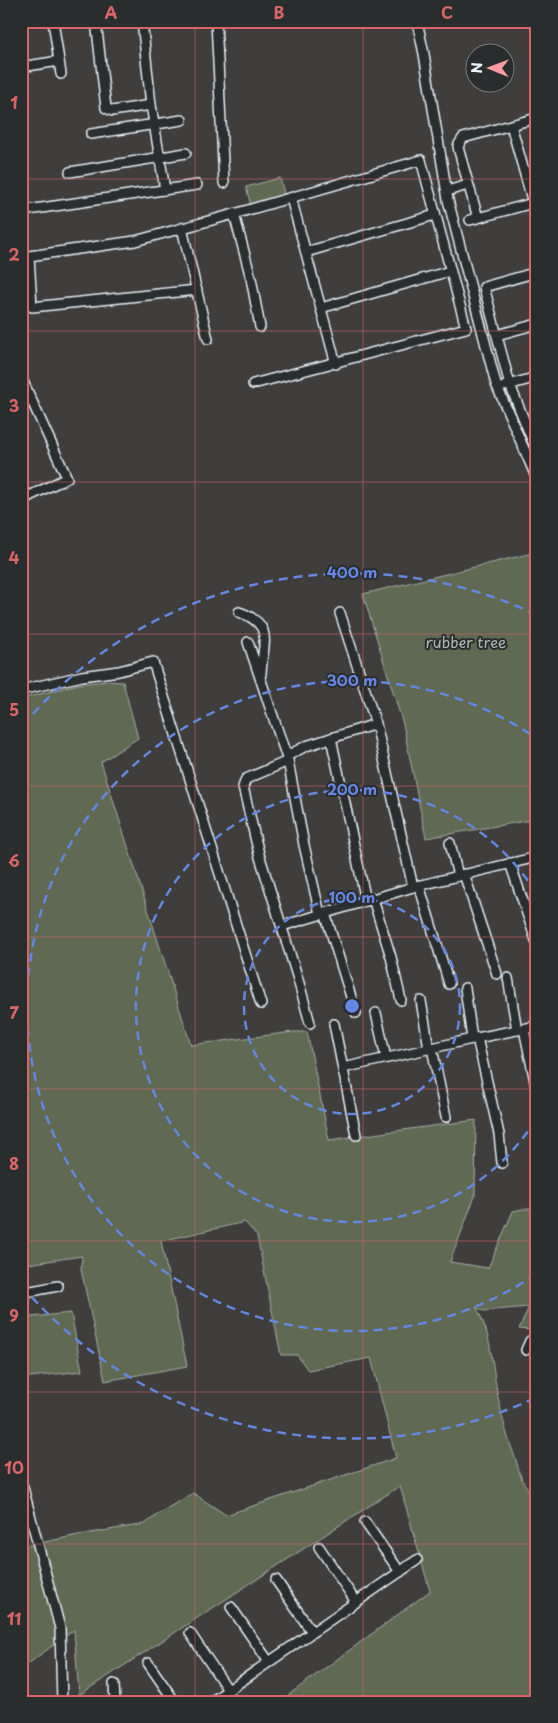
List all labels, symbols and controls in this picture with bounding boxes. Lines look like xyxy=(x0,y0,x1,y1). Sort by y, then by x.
text: A xyxy=(105,0,118,24)
text: B xyxy=(274,0,285,24)
text: C xyxy=(441,0,453,24)
north arrow xyxy=(466,42,516,92)
text: N xyxy=(466,62,487,73)
text: 1 xyxy=(10,90,18,114)
text: 2 xyxy=(8,242,20,266)
text: 3 xyxy=(9,393,19,417)
text: 4 xyxy=(9,545,20,569)
text: 400 m xyxy=(327,560,377,583)
park label: rubber tree xyxy=(425,630,507,653)
text: 300 m xyxy=(327,668,377,691)
text: 5 xyxy=(9,697,19,721)
text: 200 m xyxy=(327,777,377,800)
text: 6 xyxy=(8,848,20,872)
text: 100 m xyxy=(329,885,375,908)
centre of rings xyxy=(343,997,361,1015)
text: 7 xyxy=(9,1000,19,1024)
text: 8 xyxy=(9,1151,19,1175)
text: 9 xyxy=(9,1303,19,1327)
text: 10 xyxy=(4,1455,24,1479)
text: 11 xyxy=(7,1606,21,1630)

